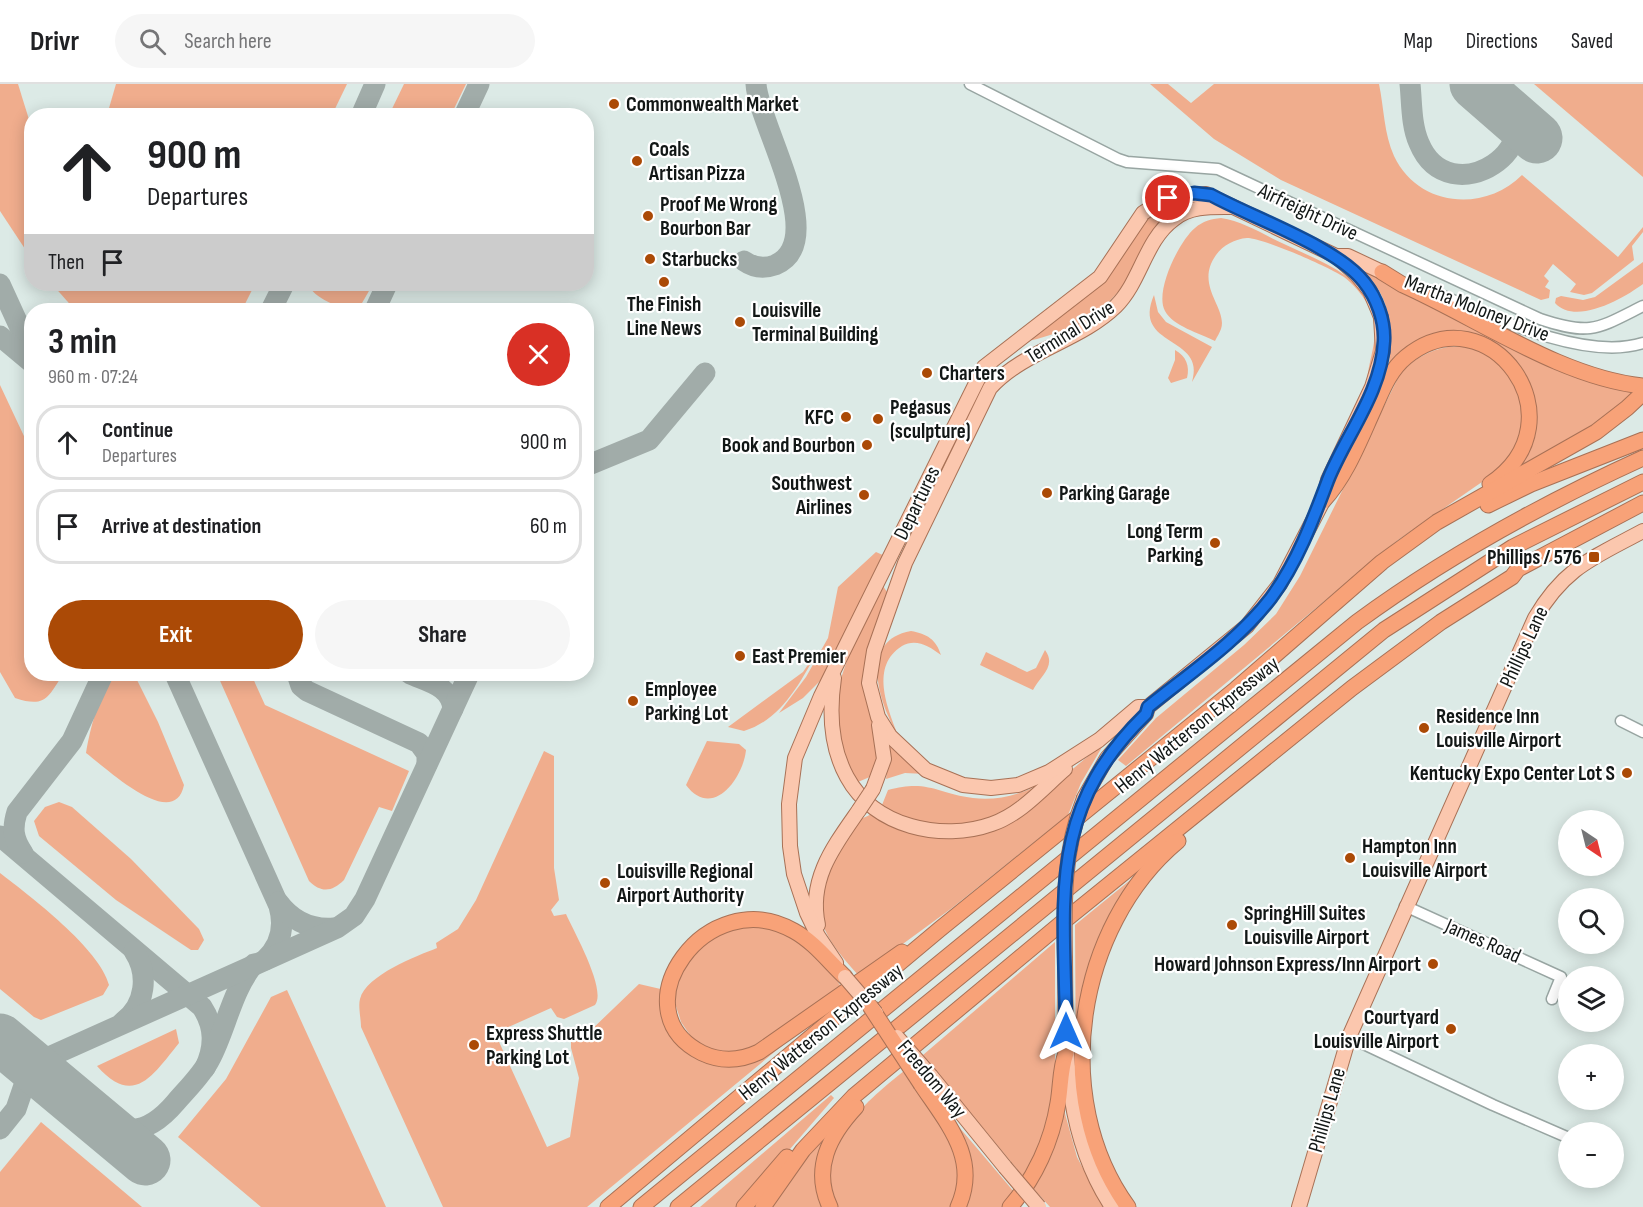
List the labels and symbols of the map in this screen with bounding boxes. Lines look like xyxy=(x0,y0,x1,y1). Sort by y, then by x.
place label: Commonwealth Market xyxy=(626,92,799,117)
marker: Commonwealth Market xyxy=(607,97,621,111)
place label: Coals Artisan Pizza xyxy=(648,137,745,186)
marker: Coals Artisan Pizza xyxy=(630,154,644,168)
pin xyxy=(1142,172,1193,223)
street label: Airfreight Drive xyxy=(1253,178,1362,246)
place label: Proof Me Wrong Bourbon Bar xyxy=(660,192,777,241)
marker: Proof Me Wrong Bourbon Bar xyxy=(641,209,655,223)
place label: Starbucks xyxy=(662,247,737,272)
marker: Starbucks xyxy=(643,252,657,266)
street label: Martha Moloney Drive xyxy=(1401,269,1553,347)
marker: The Finish Line News xyxy=(657,275,671,289)
place label: The Finish Line News xyxy=(627,292,701,341)
street label: Terminal Drive xyxy=(1021,295,1119,369)
place label: Louisville Terminal Building xyxy=(752,298,878,347)
marker: Louisville Terminal Building xyxy=(733,315,747,329)
place label: Charters xyxy=(939,361,1005,386)
marker: Charters xyxy=(920,366,934,380)
place label: Pegasus (sculpture) xyxy=(890,395,971,444)
place label: KFC xyxy=(804,405,834,430)
marker: KFC xyxy=(839,410,853,424)
marker: Pegasus (sculpture) xyxy=(871,412,885,426)
place label: Book and Bourbon xyxy=(722,433,855,458)
marker: Book and Bourbon xyxy=(860,438,874,452)
street label: Departures xyxy=(889,462,945,544)
place label: Southwest Airlines xyxy=(771,471,852,520)
place label: Parking Garage xyxy=(1059,481,1170,506)
marker: Parking Garage xyxy=(1040,486,1054,500)
marker: Southwest Airlines xyxy=(857,488,871,502)
place label: Long Term Parking xyxy=(1127,519,1203,568)
marker: Long Term Parking xyxy=(1208,536,1222,550)
place label: Phillips / 576 xyxy=(1487,545,1582,570)
marker: Phillips / 576 xyxy=(1587,550,1601,564)
street label: Phillips Lane xyxy=(1494,602,1554,692)
place label: East Premier xyxy=(752,644,847,669)
marker: East Premier xyxy=(733,649,747,663)
street label: Henry Watterson Expressway xyxy=(1110,651,1284,799)
place label: Employee Parking Lot xyxy=(645,677,728,726)
marker: Employee Parking Lot xyxy=(626,694,640,708)
place label: Residence Inn Louisville Airport xyxy=(1436,704,1561,753)
marker: Residence Inn Louisville Airport xyxy=(1417,721,1431,735)
place label: Kentucky Expo Center Lot S xyxy=(1410,761,1615,786)
marker: Kentucky Expo Center Lot S xyxy=(1620,766,1634,780)
north arrow xyxy=(1558,810,1624,876)
place label: Hampton Inn Louisville Airport xyxy=(1362,834,1487,883)
marker: Hampton Inn Louisville Airport xyxy=(1343,851,1357,865)
place label: Louisville Regional Airport Authority xyxy=(616,859,753,908)
marker: Louisville Regional Airport Authority xyxy=(598,876,612,890)
place label: SpringHill Suites Louisville Airport xyxy=(1244,901,1369,950)
street label: James Road xyxy=(1440,913,1525,969)
marker: SpringHill Suites Louisville Airport xyxy=(1225,918,1239,932)
place label: Howard Johnson Express/Inn Airport xyxy=(1154,952,1421,977)
marker: Howard Johnson Express/Inn Airport xyxy=(1426,957,1440,971)
street label: Henry Watterson Expressway xyxy=(734,958,908,1106)
position arrow xyxy=(1034,999,1098,1063)
place label: Courtyard Louisville Airport xyxy=(1314,1005,1439,1054)
place label: Express Shuttle Parking Lot xyxy=(486,1021,603,1070)
marker: Courtyard Louisville Airport xyxy=(1444,1022,1458,1036)
street label: Freedom Way xyxy=(892,1035,972,1123)
marker: Express Shuttle Parking Lot xyxy=(467,1038,481,1052)
street label: Phillips Lane xyxy=(1303,1065,1351,1155)

